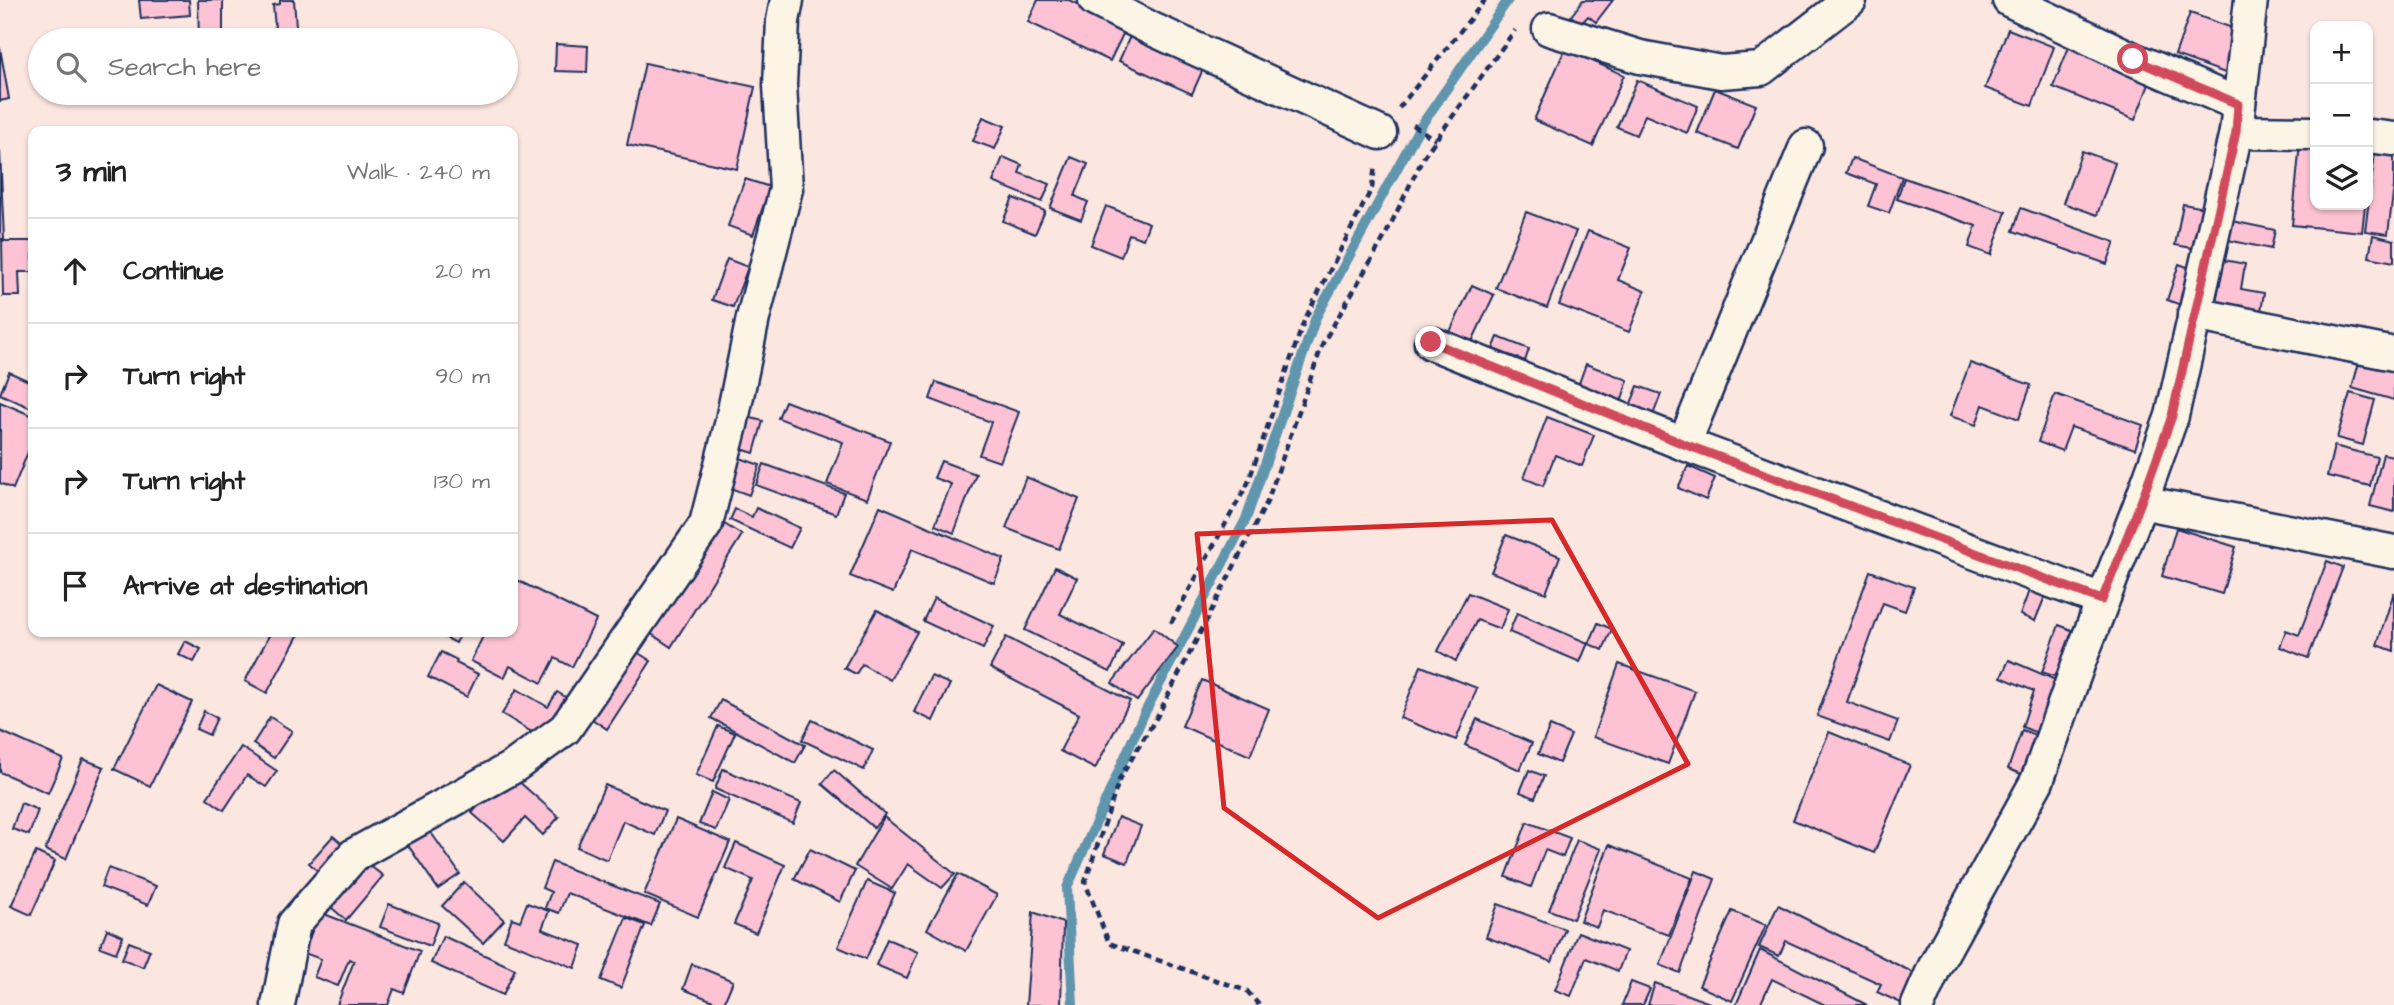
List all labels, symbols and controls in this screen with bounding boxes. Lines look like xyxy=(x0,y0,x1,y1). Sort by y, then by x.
map controls xyxy=(2310,21,2373,210)
button: + xyxy=(2310,21,2373,84)
search box xyxy=(28,28,518,105)
route start xyxy=(2117,43,2148,74)
icon: search xyxy=(52,48,90,86)
text: Search here xyxy=(108,49,261,85)
button: − xyxy=(2310,84,2373,147)
button: layers xyxy=(2310,147,2373,210)
text: 3 min xyxy=(56,151,126,193)
text: Walk · 240 m xyxy=(347,156,490,188)
icon: ahead xyxy=(56,252,94,290)
text: Continue xyxy=(123,253,224,289)
text: 20 m xyxy=(435,255,490,287)
route end xyxy=(1415,326,1446,357)
icon: right xyxy=(56,357,94,395)
text: Turn right xyxy=(123,358,245,394)
text: 90 m xyxy=(435,360,490,392)
icon: right xyxy=(56,462,94,500)
text: Turn right xyxy=(123,463,245,499)
text: 130 m xyxy=(434,465,490,497)
icon: arrive xyxy=(56,567,94,605)
text: Arrive at destination xyxy=(123,568,368,604)

